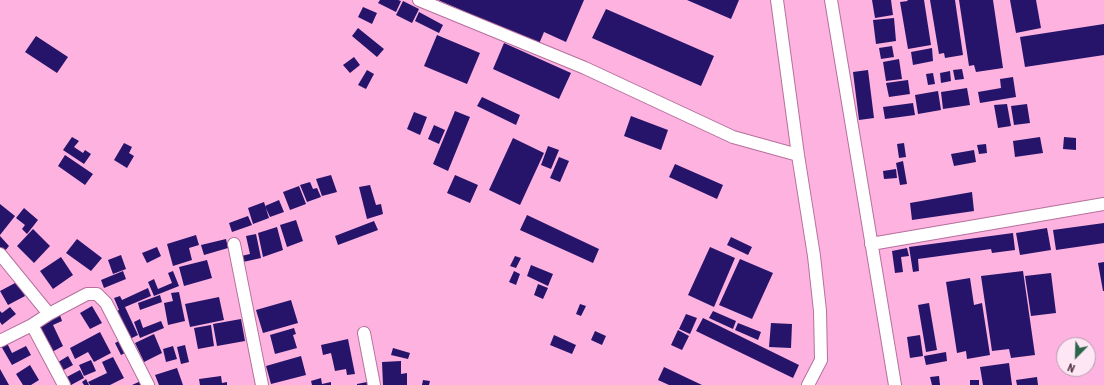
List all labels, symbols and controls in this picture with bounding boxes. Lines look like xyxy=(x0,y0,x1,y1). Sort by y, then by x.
north arrow xyxy=(1056,337,1096,377)
text: N xyxy=(1066,360,1077,375)

